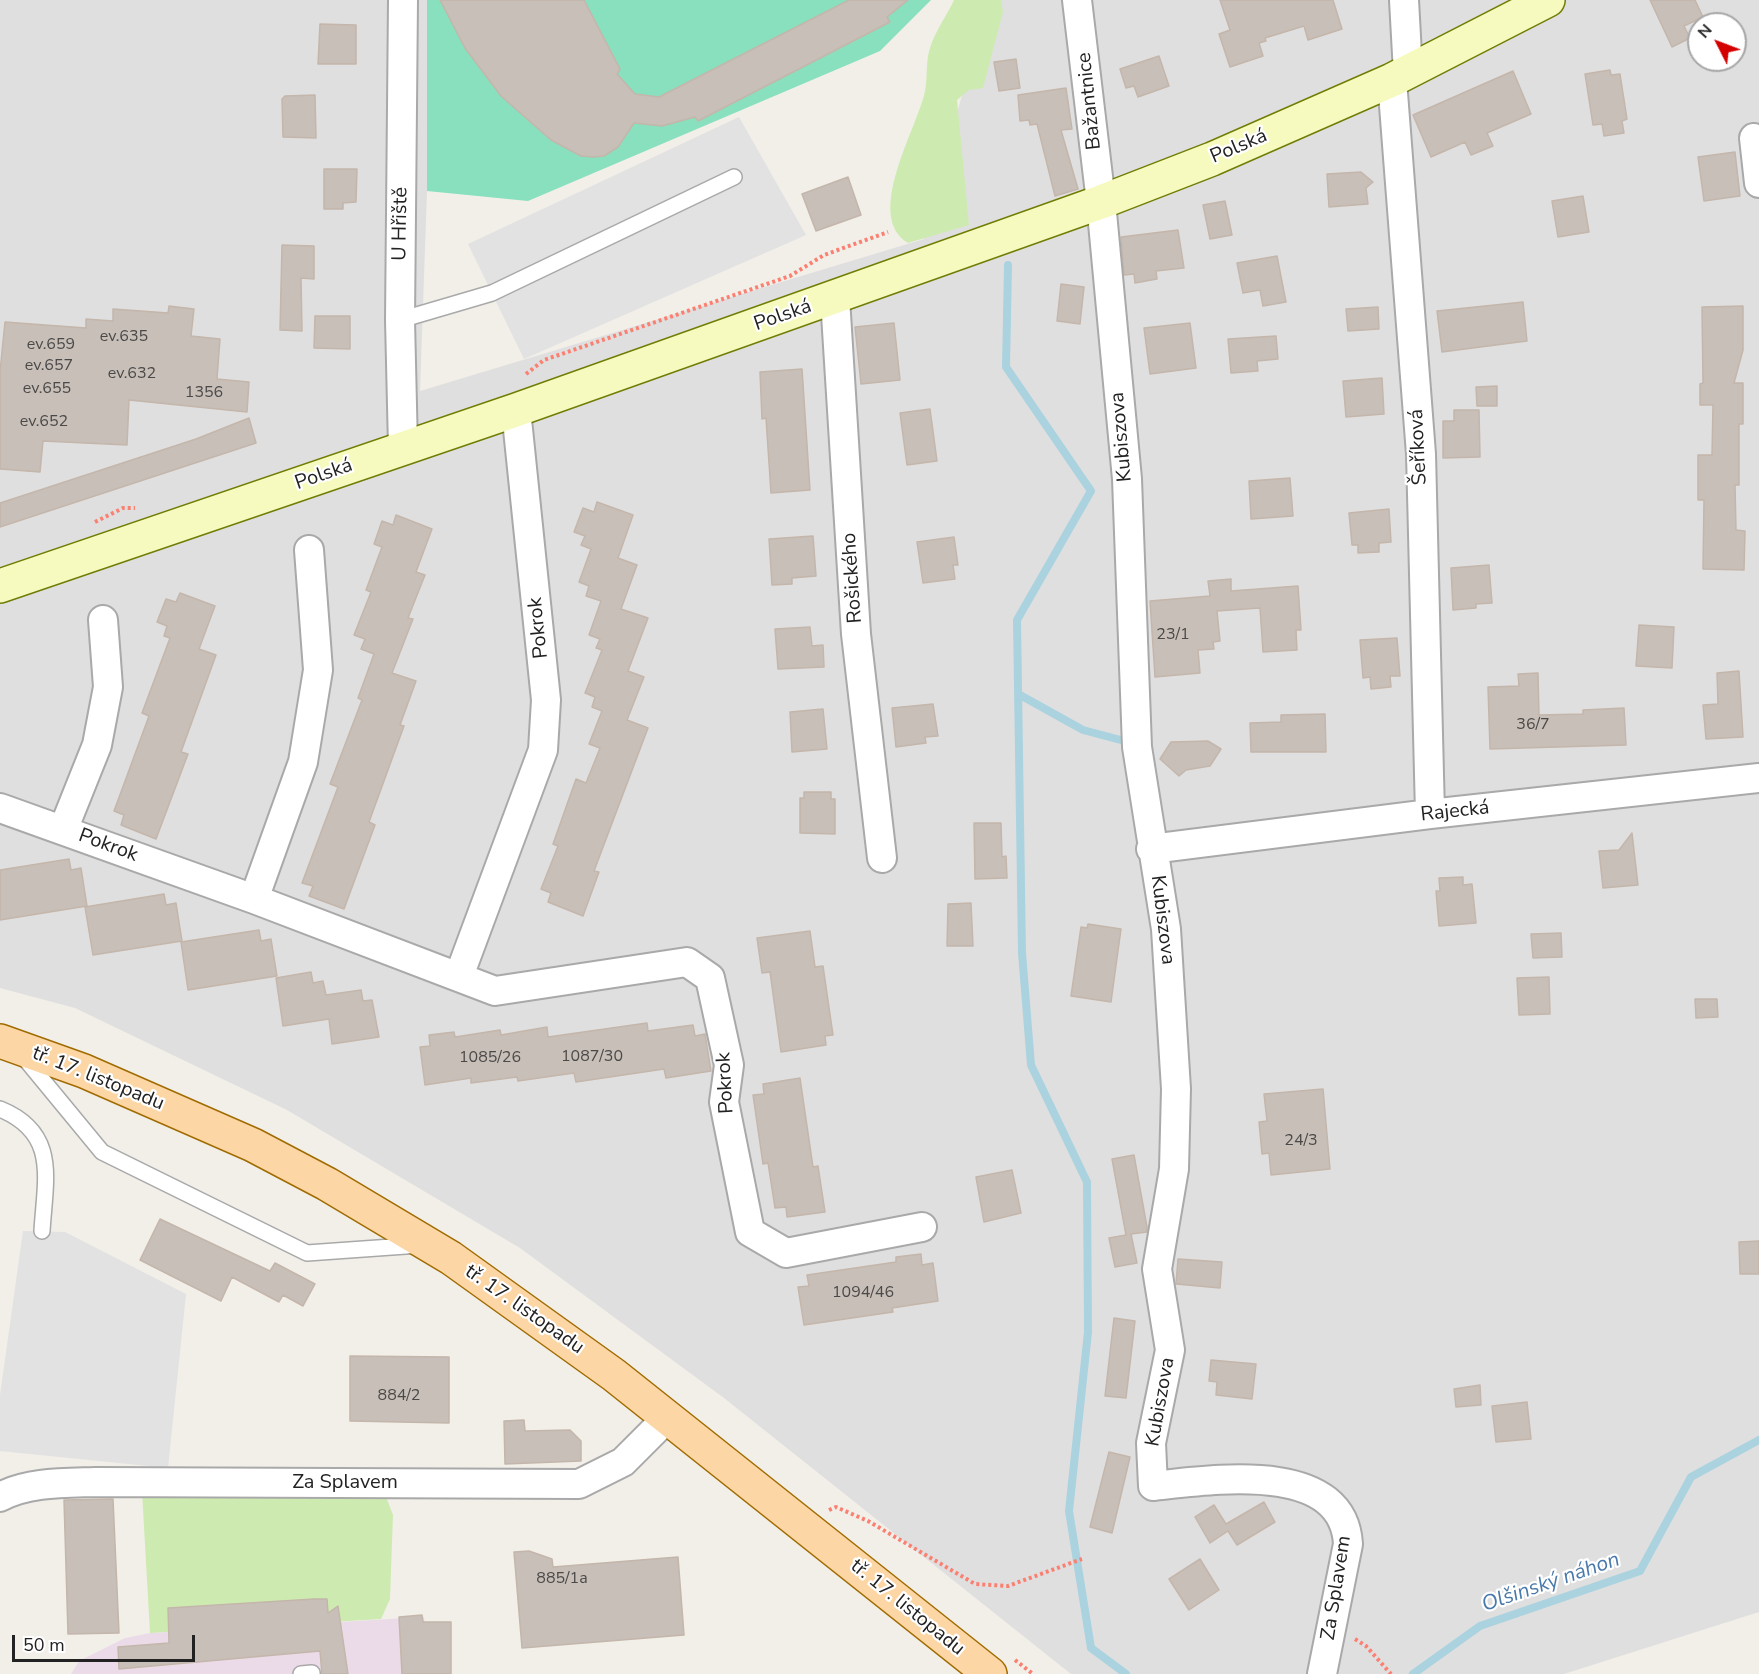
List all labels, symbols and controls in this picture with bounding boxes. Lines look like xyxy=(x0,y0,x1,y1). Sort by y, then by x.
north arrow xyxy=(1687,12,1747,72)
text: N xyxy=(1693,19,1717,43)
street label: Bažantnice xyxy=(1073,51,1107,151)
street label: Polská xyxy=(1207,124,1271,170)
street label: U Hřiště xyxy=(388,187,414,261)
street label: Polská xyxy=(751,295,815,337)
house number: ev.635 xyxy=(100,327,148,347)
house number: ev.659 xyxy=(27,335,75,355)
house number: ev.657 xyxy=(25,356,73,376)
house number: ev.632 xyxy=(108,364,156,384)
house number: ev.655 xyxy=(23,379,71,399)
house number: 1356 xyxy=(185,383,223,403)
street label: Kubiszova xyxy=(1106,391,1138,483)
street label: Šeříková xyxy=(1405,408,1433,486)
house number: ev.652 xyxy=(20,412,68,432)
street label: Polská xyxy=(292,454,356,496)
street label: Rošického xyxy=(838,532,868,624)
street label: Pokrok xyxy=(524,596,554,660)
house number: 23/1 xyxy=(1156,625,1190,645)
house number: 36/7 xyxy=(1516,715,1550,735)
street label: Rajecká xyxy=(1419,796,1491,828)
street label: Pokrok xyxy=(75,824,141,868)
street label: Kubiszova xyxy=(1145,874,1179,966)
street label: tř. 17. listopadu xyxy=(28,1042,168,1116)
house number: 1087/30 xyxy=(561,1047,623,1067)
house number: 1085/26 xyxy=(459,1048,521,1068)
street label: Pokrok xyxy=(712,1052,740,1114)
house number: 24/3 xyxy=(1284,1131,1318,1151)
street label: tř. 17. listopadu xyxy=(460,1260,588,1360)
house number: 1094/46 xyxy=(832,1283,894,1303)
street label: Kubiszova xyxy=(1141,1356,1181,1448)
house number: 884/2 xyxy=(378,1386,420,1406)
street label: Za Splavem xyxy=(292,1471,398,1495)
street label: Za Splavem xyxy=(1317,1534,1357,1642)
water label: Olšinský náhon xyxy=(1479,1548,1623,1618)
street label: tř. 17. listopadu xyxy=(845,1555,969,1661)
house number: 885/1a xyxy=(536,1569,588,1589)
scale bar xyxy=(15,1623,198,1661)
text: 50 m xyxy=(23,1633,65,1657)

